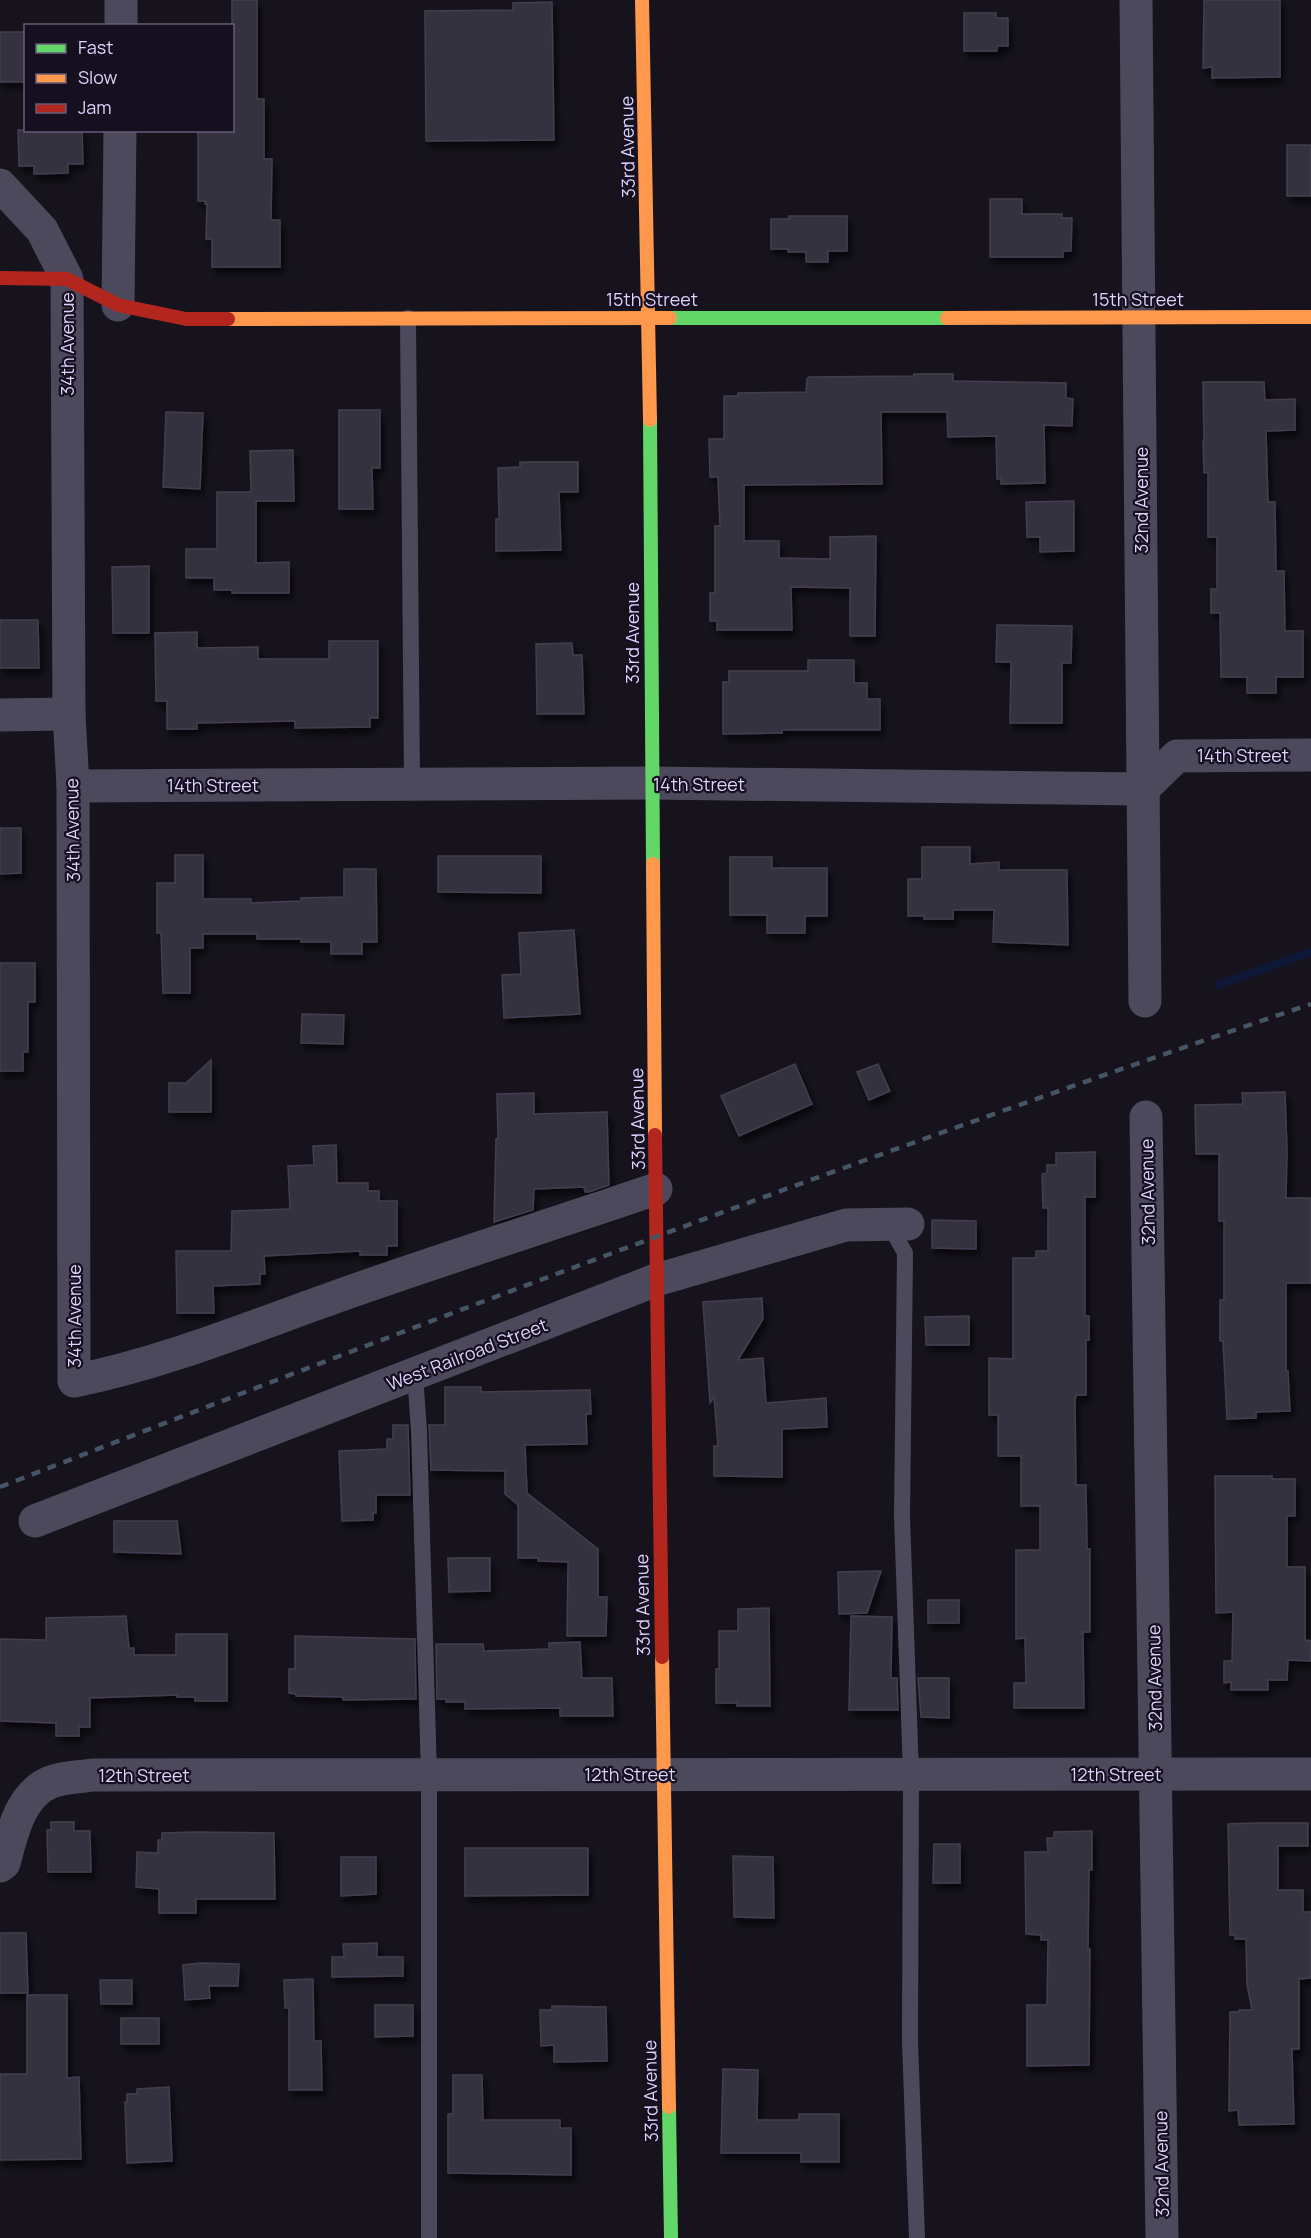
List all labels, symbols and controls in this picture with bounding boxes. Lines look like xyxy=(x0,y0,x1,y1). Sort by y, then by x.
legend xyxy=(24,24,234,132)
text: Fast xyxy=(78,35,113,59)
text: Slow xyxy=(78,65,118,89)
text: Jam xyxy=(78,95,112,119)
street label: 33rd Avenue xyxy=(614,96,640,198)
street label: 15th Street xyxy=(606,287,698,311)
street label: 15th Street xyxy=(1092,287,1184,311)
street label: 34th Avenue xyxy=(55,292,79,396)
street label: 32nd Avenue xyxy=(1129,447,1153,553)
street label: 33rd Avenue xyxy=(620,582,644,684)
street label: 14th Street xyxy=(1197,743,1289,767)
street label: 14th Street xyxy=(653,772,745,796)
street label: 14th Street xyxy=(167,773,259,797)
street label: 34th Avenue xyxy=(59,778,85,882)
street label: 33rd Avenue xyxy=(624,1068,650,1170)
street label: 32nd Avenue xyxy=(1134,1138,1160,1246)
street label: 34th Avenue xyxy=(62,1264,86,1368)
street label: West Railroad Street xyxy=(383,1312,551,1396)
street label: 33rd Avenue xyxy=(629,1554,655,1656)
street label: 32nd Avenue xyxy=(1141,1624,1167,1732)
street label: 12th Street xyxy=(584,1762,676,1786)
street label: 12th Street xyxy=(1070,1762,1162,1786)
street label: 12th Street xyxy=(98,1763,190,1787)
street label: 33rd Avenue xyxy=(637,2040,663,2142)
street label: 32nd Avenue xyxy=(1148,2110,1174,2218)

